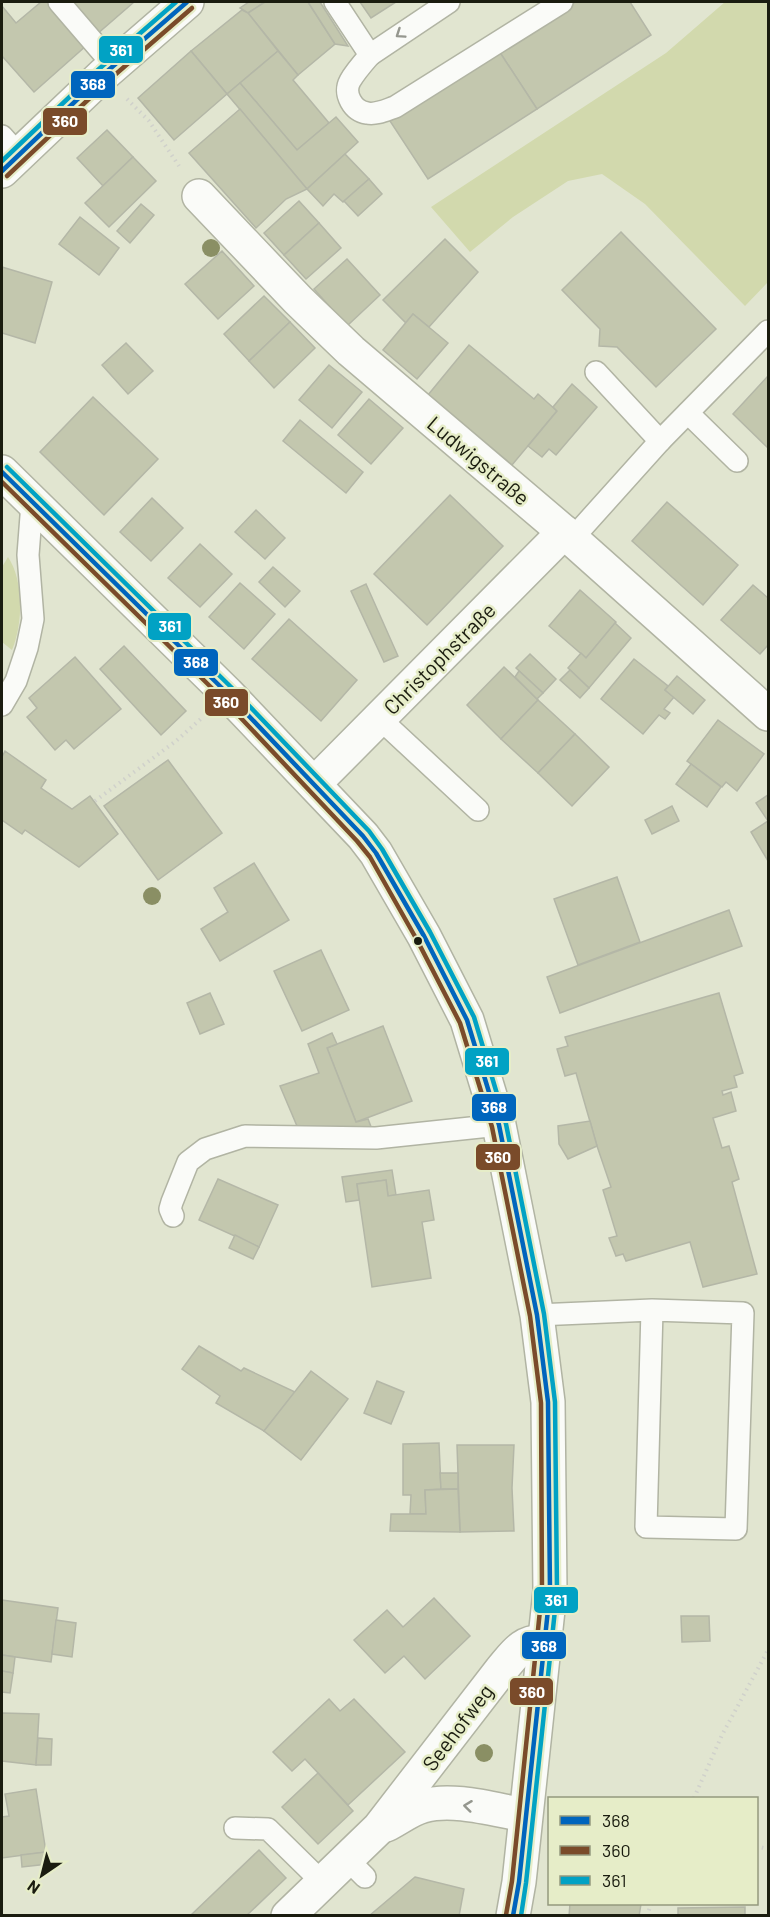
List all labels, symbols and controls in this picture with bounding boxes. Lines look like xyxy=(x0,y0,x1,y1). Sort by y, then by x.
one-way arrow xyxy=(396,27,407,38)
line badge: 361 xyxy=(98,35,144,64)
text: 361 xyxy=(110,40,132,59)
line badge: 368 xyxy=(70,70,116,99)
text: 368 xyxy=(80,74,106,93)
line badge: 360 xyxy=(42,107,88,136)
text: 360 xyxy=(52,111,78,130)
street label: Ludwigstraße xyxy=(423,410,535,510)
street label: Christophstraße xyxy=(378,597,500,719)
line badge: 361 xyxy=(147,612,192,641)
text: 361 xyxy=(159,616,181,635)
line badge: 368 xyxy=(173,648,219,677)
text: 368 xyxy=(183,652,209,671)
line badge: 360 xyxy=(204,688,249,717)
text: 360 xyxy=(213,692,239,711)
unlabelled marker xyxy=(412,935,424,947)
line badge: 361 xyxy=(464,1047,510,1076)
text: 361 xyxy=(476,1051,498,1070)
line badge: 368 xyxy=(471,1093,517,1122)
text: 368 xyxy=(481,1097,507,1116)
line badge: 360 xyxy=(475,1143,521,1171)
text: 360 xyxy=(485,1147,511,1166)
line badge: 361 xyxy=(533,1586,579,1614)
text: 361 xyxy=(545,1590,567,1609)
line badge: 368 xyxy=(521,1631,567,1660)
text: 368 xyxy=(531,1636,557,1655)
line badge: 360 xyxy=(509,1677,554,1706)
street label: Seehofweg xyxy=(416,1679,498,1775)
text: 360 xyxy=(519,1682,545,1701)
legend xyxy=(548,1797,758,1905)
one-way arrow xyxy=(463,1800,472,1812)
text: 368 xyxy=(602,1809,630,1831)
text: 360 xyxy=(602,1839,631,1861)
north arrow xyxy=(12,1845,72,1905)
text: 361 xyxy=(602,1869,627,1891)
text: N xyxy=(23,1877,43,1899)

